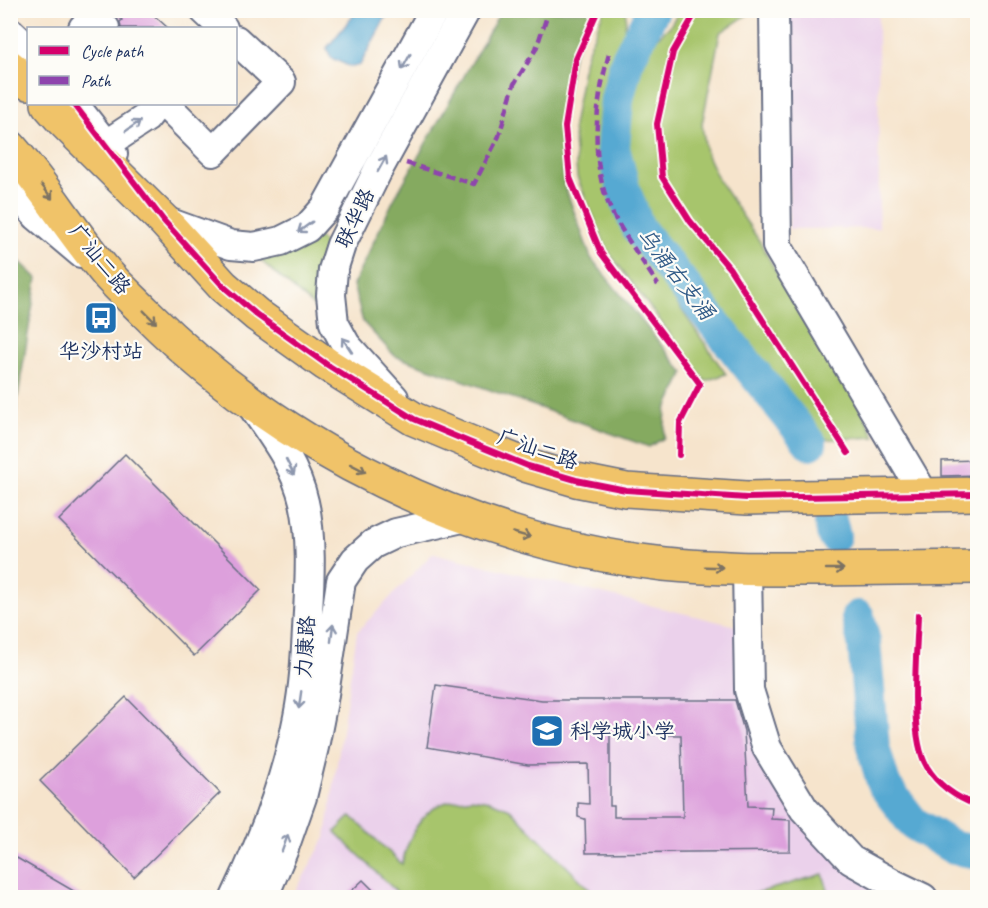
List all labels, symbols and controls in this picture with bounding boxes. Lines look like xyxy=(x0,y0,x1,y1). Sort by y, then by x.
legend xyxy=(27,27,237,105)
text: Cycle path xyxy=(81,40,144,62)
one-way arrow xyxy=(400,53,412,70)
text: Path xyxy=(81,70,111,92)
one-way arrow xyxy=(125,120,141,132)
one-way arrow xyxy=(376,156,388,173)
one-way arrow xyxy=(41,184,53,200)
street label: 联华路 xyxy=(330,184,380,252)
street label: 广汕二路 xyxy=(63,218,137,300)
one-way arrow xyxy=(298,221,314,233)
water label: 乌涌右支涌 xyxy=(631,222,722,327)
bus stop icon: 华沙村站 xyxy=(83,300,119,336)
one-way arrow xyxy=(143,310,158,325)
one-way arrow xyxy=(341,337,353,353)
place label: 华沙村站 xyxy=(59,338,143,364)
street label: 广汕二路 xyxy=(494,423,582,475)
one-way arrow xyxy=(285,457,297,475)
one-way arrow xyxy=(349,463,367,475)
one-way arrow xyxy=(512,530,531,542)
one-way arrow xyxy=(704,562,724,573)
one-way arrow xyxy=(825,563,845,575)
street label: 力康路 xyxy=(290,615,320,679)
one-way arrow xyxy=(327,624,338,644)
one-way arrow xyxy=(295,690,306,710)
school or university icon: 科学城小学 xyxy=(529,713,565,749)
place label: 科学城小学 xyxy=(570,718,675,744)
one-way arrow xyxy=(281,835,292,853)

